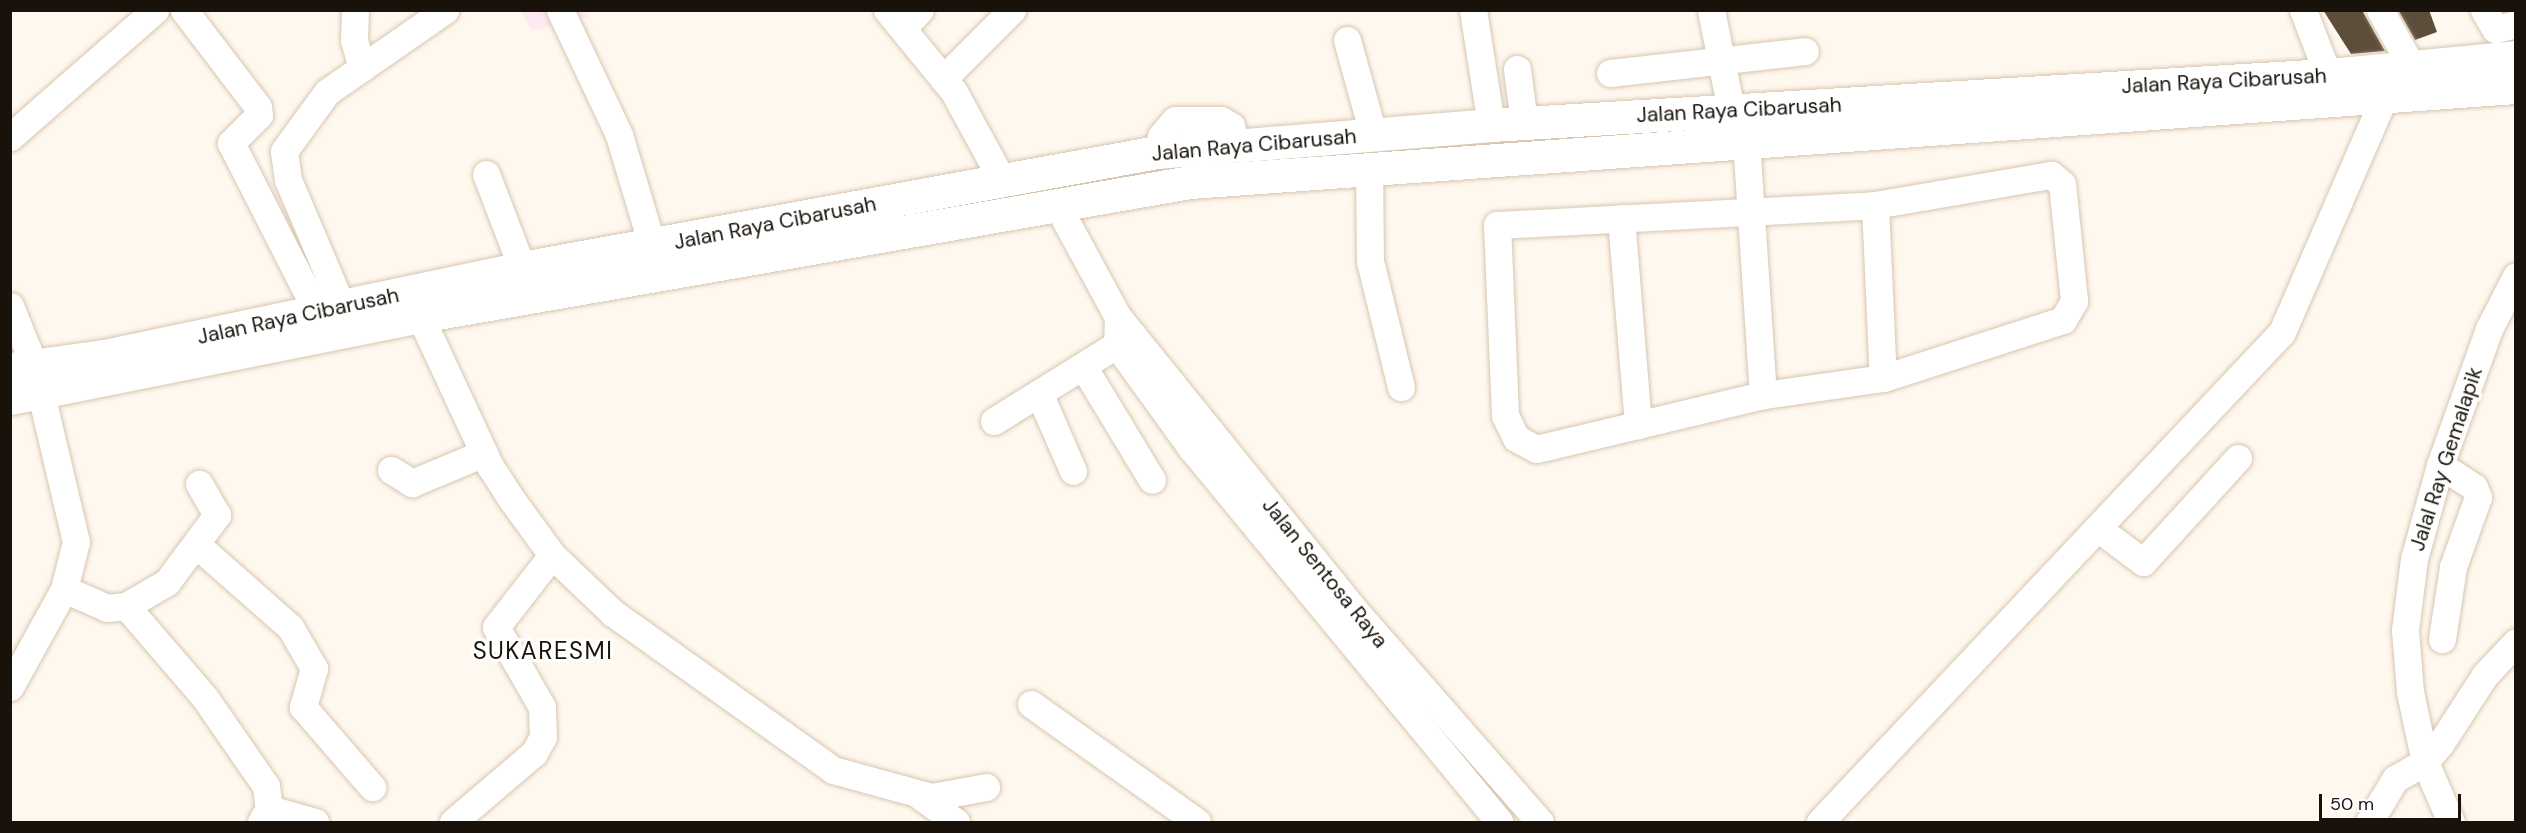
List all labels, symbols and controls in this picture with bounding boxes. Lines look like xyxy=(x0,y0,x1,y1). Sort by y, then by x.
street label: Jalan Raya Cibarusah xyxy=(2121,63,2327,99)
street label: Jalan Raya Cibarusah xyxy=(1636,92,1842,128)
street label: Jalan Raya Cibarusah xyxy=(1151,123,1357,167)
street label: Jalan Raya Cibarusah xyxy=(672,191,878,255)
street label: Jalan Raya Cibarusah xyxy=(195,282,401,350)
street label: Jalal Ray Gemalapik xyxy=(2404,364,2488,554)
street label: Jalan Sentosa Raya xyxy=(1257,493,1393,653)
district label: SUKARESMI xyxy=(473,637,613,665)
scale bar xyxy=(2322,782,2464,820)
text: 50 m xyxy=(2330,792,2374,816)

